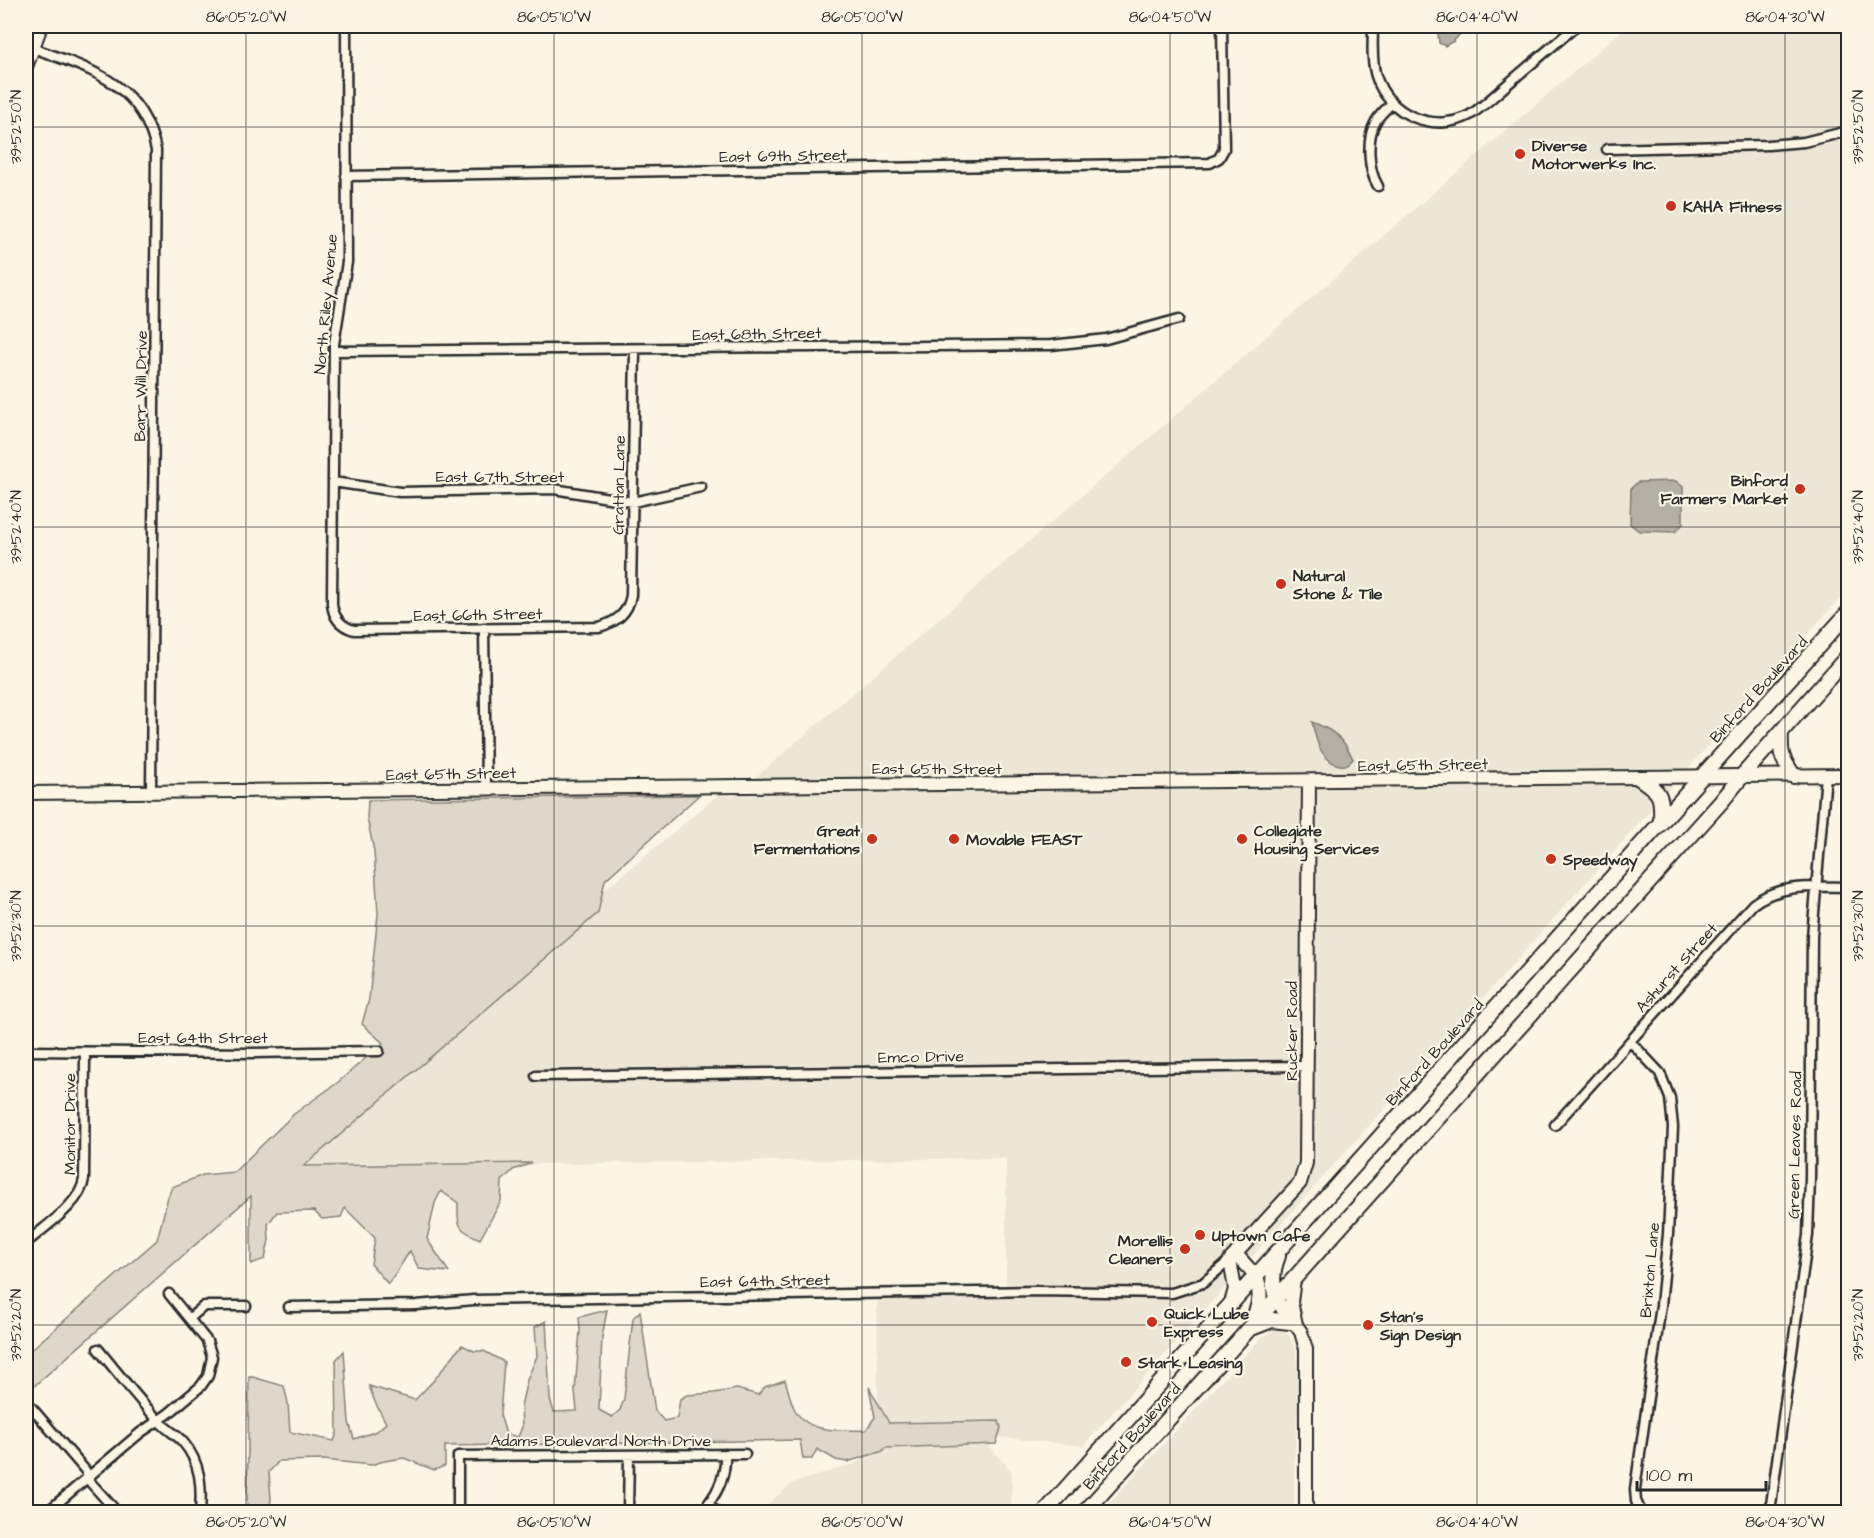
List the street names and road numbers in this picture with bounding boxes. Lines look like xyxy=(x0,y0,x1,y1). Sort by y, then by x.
street label: East 69th Street xyxy=(719,144,848,168)
street label: North Riley Avenue xyxy=(309,233,344,375)
street label: East 68th Street xyxy=(692,322,822,346)
street label: Barr Will Drive xyxy=(129,330,153,442)
street label: Grattan Lane xyxy=(607,435,631,535)
street label: East 67th Street xyxy=(436,466,565,488)
street label: East 66th Street xyxy=(413,603,543,627)
street label: Binford Boulevard xyxy=(1705,631,1813,748)
street label: East 65th Street xyxy=(1358,753,1489,777)
street label: East 65th Street xyxy=(872,758,1003,780)
street label: East 65th Street xyxy=(386,762,517,786)
street label: Ashurst Street xyxy=(1631,918,1723,1017)
street label: Rucker Road xyxy=(1281,981,1303,1081)
street label: Binford Boulevard xyxy=(1381,994,1489,1111)
street label: East 64th Street xyxy=(138,1027,268,1049)
street label: Emco Drive xyxy=(878,1045,965,1069)
street label: Green Leaves Road xyxy=(1783,1071,1807,1219)
street label: Monitor Drive xyxy=(59,1073,81,1175)
street label: Brixton Lane xyxy=(1635,1221,1665,1319)
street label: East 64th Street xyxy=(700,1269,831,1293)
street label: Binford Boulevard xyxy=(1078,1378,1186,1495)
street label: Adams Boulevard North Drive xyxy=(491,1430,711,1452)

